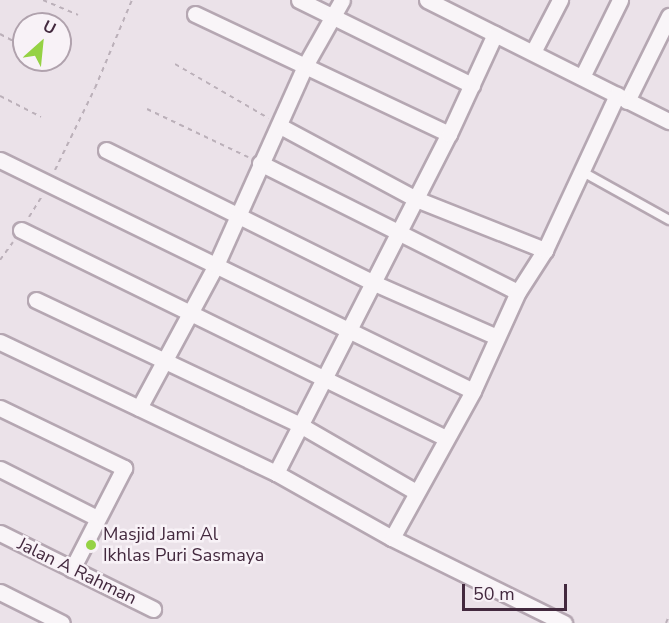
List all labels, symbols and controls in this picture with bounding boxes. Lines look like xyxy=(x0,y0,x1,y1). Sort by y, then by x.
north arrow xyxy=(12,12,72,72)
text: U xyxy=(39,15,60,40)
place label: Masjid Jami Al Ikhlas Puri Sasmaya xyxy=(103,524,264,566)
street label: Jalan A Rahman xyxy=(14,533,140,609)
marker: Masjid Jami Al Ikhlas Puri Sasmaya xyxy=(84,538,98,552)
scale bar xyxy=(465,572,570,610)
text: 50 m xyxy=(473,582,515,606)

